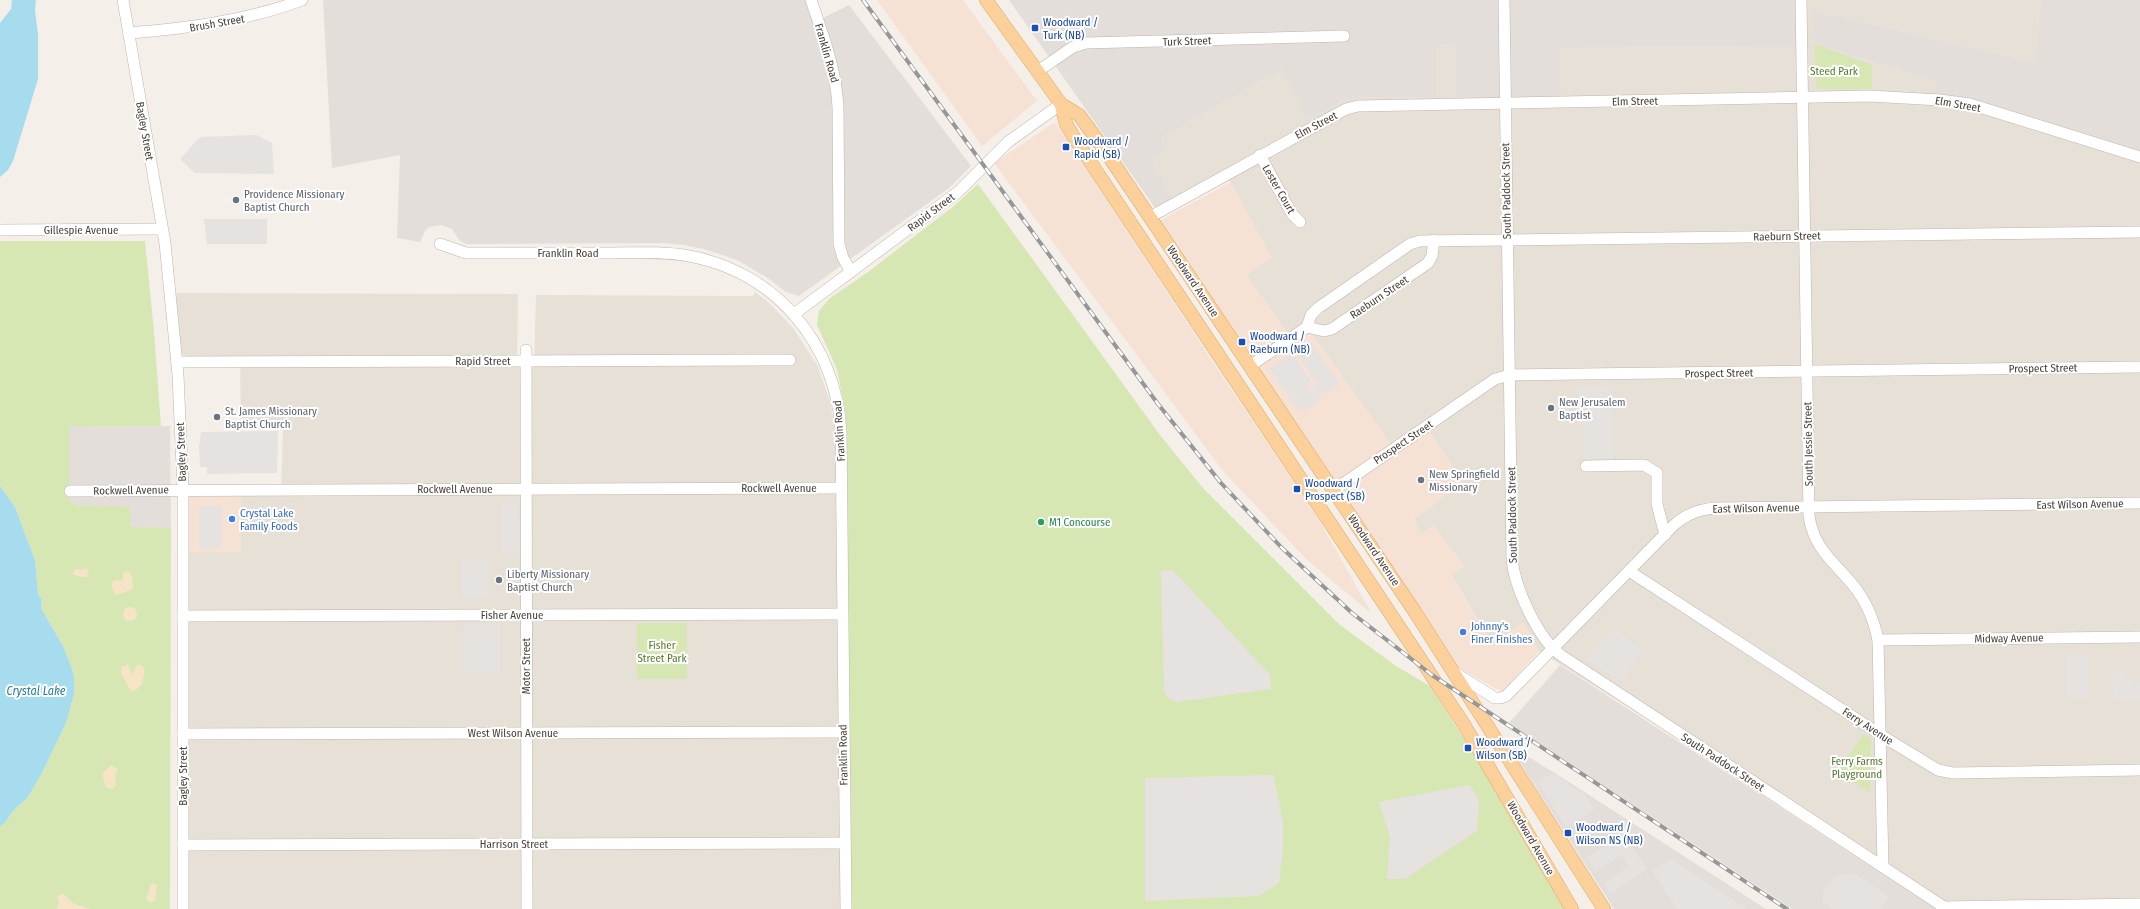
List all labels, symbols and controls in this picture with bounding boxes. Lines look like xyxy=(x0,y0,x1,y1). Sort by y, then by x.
street label: Brush Street xyxy=(189,12,246,35)
place label: Woodward / Turk (NB) xyxy=(1043,16,1098,42)
street label: Franklin Road xyxy=(812,22,841,84)
marker: Woodward / Turk (NB) xyxy=(1030,23,1040,33)
street label: Turk Street xyxy=(1162,34,1212,49)
park label: Steed Park xyxy=(1810,65,1859,78)
street label: Elm Street xyxy=(1934,94,1982,115)
street label: Elm Street xyxy=(1612,95,1659,108)
street label: Bagley Street xyxy=(133,101,156,162)
street label: Elm Street xyxy=(1293,109,1340,142)
place label: Woodward / Rapid (SB) xyxy=(1074,135,1129,161)
marker: Woodward / Rapid (SB) xyxy=(1061,142,1071,152)
street label: South Paddock Street xyxy=(1499,142,1514,239)
street label: Lester Court xyxy=(1259,162,1298,216)
place label: Providence Missionary Baptist Church xyxy=(244,188,345,214)
street label: Rapid Street xyxy=(905,190,958,234)
marker: Providence Missionary Baptist Church xyxy=(231,195,241,205)
street label: Gillespie Avenue xyxy=(44,224,118,237)
street label: Raeburn Street xyxy=(1753,229,1821,244)
street label: Woodward Avenue xyxy=(1164,243,1221,319)
street label: Franklin Road xyxy=(537,247,599,260)
street label: Raeburn Street xyxy=(1348,273,1411,322)
place label: Woodward / Raeburn (NB) xyxy=(1250,330,1310,356)
marker: Woodward / Raeburn (NB) xyxy=(1237,337,1247,347)
street label: Rapid Street xyxy=(455,355,511,368)
street label: Prospect Street xyxy=(2009,361,2078,376)
street label: Prospect Street xyxy=(1685,366,1754,381)
place label: New Jerusalem Baptist xyxy=(1559,396,1626,422)
street label: Franklin Road xyxy=(831,400,848,462)
street label: South Jessie Street xyxy=(1801,401,1816,486)
marker: New Jerusalem Baptist xyxy=(1546,403,1556,413)
place label: St. James Missionary Baptist Church xyxy=(225,405,317,431)
marker: St. James Missionary Baptist Church xyxy=(212,412,222,422)
street label: Prospect Street xyxy=(1371,418,1436,467)
street label: Bagley Street xyxy=(174,422,189,482)
street label: South Paddock Street xyxy=(1505,466,1520,563)
place label: New Springfield Missionary xyxy=(1429,468,1500,494)
marker: New Springfield Missionary xyxy=(1416,475,1426,485)
place label: Woodward / Prospect (SB) xyxy=(1305,477,1365,503)
street label: Rockwell Avenue xyxy=(741,482,817,495)
street label: Rockwell Avenue xyxy=(93,483,169,498)
street label: Rockwell Avenue xyxy=(417,483,493,496)
marker: Woodward / Prospect (SB) xyxy=(1292,484,1302,494)
street label: East Wilson Avenue xyxy=(2036,497,2124,512)
street label: East Wilson Avenue xyxy=(1712,501,1800,516)
place label: Crystal Lake Family Foods xyxy=(240,507,298,533)
street label: Woodward Avenue xyxy=(1345,512,1402,588)
marker: Crystal Lake Family Foods xyxy=(227,514,237,524)
place label: M1 Concourse xyxy=(1049,516,1110,529)
marker: M1 Concourse xyxy=(1036,517,1046,527)
place label: Liberty Missionary Baptist Church xyxy=(507,568,589,594)
marker: Liberty Missionary Baptist Church xyxy=(494,575,504,585)
street label: Fisher Avenue xyxy=(481,609,543,622)
place label: Johnny's Finer Finishes xyxy=(1471,620,1533,646)
marker: Johnny's Finer Finishes xyxy=(1458,627,1468,637)
street label: Midway Avenue xyxy=(1974,631,2044,646)
street label: Motor Street xyxy=(520,637,533,694)
park label: Fisher Street Park xyxy=(637,639,687,665)
water label: Crystal Lake xyxy=(6,684,66,698)
street label: Ferry Avenue xyxy=(1840,705,1896,748)
street label: Franklin Road xyxy=(836,724,851,786)
street label: West Wilson Avenue xyxy=(468,727,558,740)
street label: South Paddock Street xyxy=(1679,731,1767,794)
place label: Woodward / Wilson (SB) xyxy=(1476,736,1531,762)
marker: Woodward / Wilson (SB) xyxy=(1463,743,1473,753)
street label: Bagley Street xyxy=(177,746,190,806)
park label: Ferry Farms Playground xyxy=(1831,755,1883,781)
street label: Woodward Avenue xyxy=(1504,799,1557,877)
place label: Woodward / Wilson NS (NB) xyxy=(1576,821,1643,847)
marker: Woodward / Wilson NS (NB) xyxy=(1563,828,1573,838)
street label: Harrison Street xyxy=(480,838,549,851)

